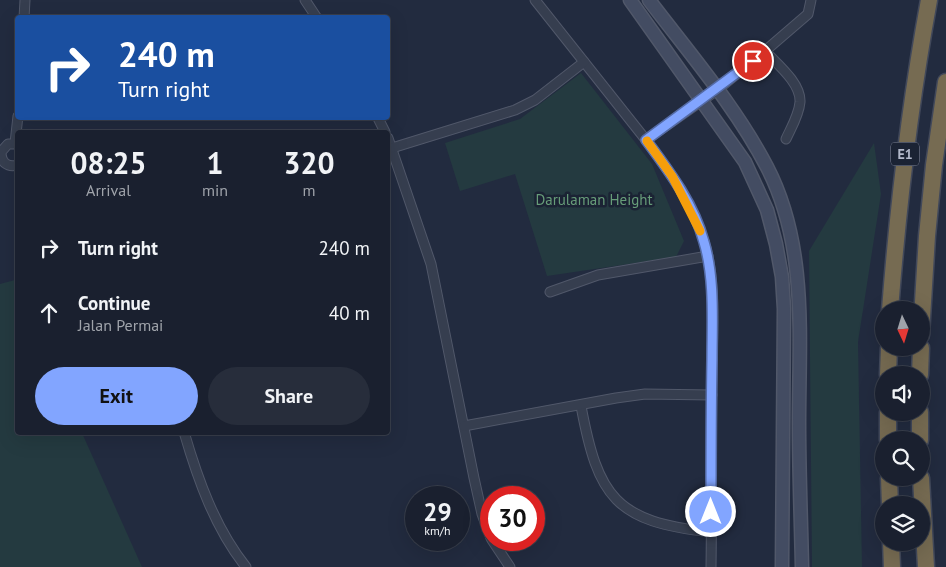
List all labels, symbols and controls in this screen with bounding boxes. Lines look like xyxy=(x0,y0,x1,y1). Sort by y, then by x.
text: 240 m xyxy=(118,31,215,77)
icon: right xyxy=(35,35,100,100)
pin xyxy=(732,40,774,82)
icon: arrive xyxy=(739,47,767,75)
text: Turn right xyxy=(118,75,210,103)
road number: E1 xyxy=(891,142,919,166)
text: 08:25 xyxy=(70,143,147,182)
text: 1 xyxy=(207,143,224,182)
text: 320 xyxy=(283,143,335,182)
text: Arrival xyxy=(86,180,131,200)
text: min xyxy=(202,180,228,200)
text: m xyxy=(303,180,316,200)
park label: Darulaman Height xyxy=(535,190,653,209)
icon: right xyxy=(35,234,63,262)
text: Turn right xyxy=(78,236,158,260)
text: 240 m xyxy=(318,236,370,260)
text: Continue xyxy=(78,291,150,315)
icon: ahead xyxy=(35,299,63,327)
text: 40 m xyxy=(329,301,370,325)
north arrow xyxy=(875,301,930,356)
map controls xyxy=(875,301,930,551)
text: Jalan Permai xyxy=(78,315,163,335)
button: sound xyxy=(875,366,930,421)
button: Exit xyxy=(35,367,198,425)
button: Share xyxy=(208,367,370,425)
button: search xyxy=(875,431,930,486)
position arrow xyxy=(684,485,736,537)
speed limit sign: 30 xyxy=(480,486,545,551)
text: 29 xyxy=(423,496,452,528)
button: layers xyxy=(875,496,930,551)
text: km/h xyxy=(424,523,451,538)

